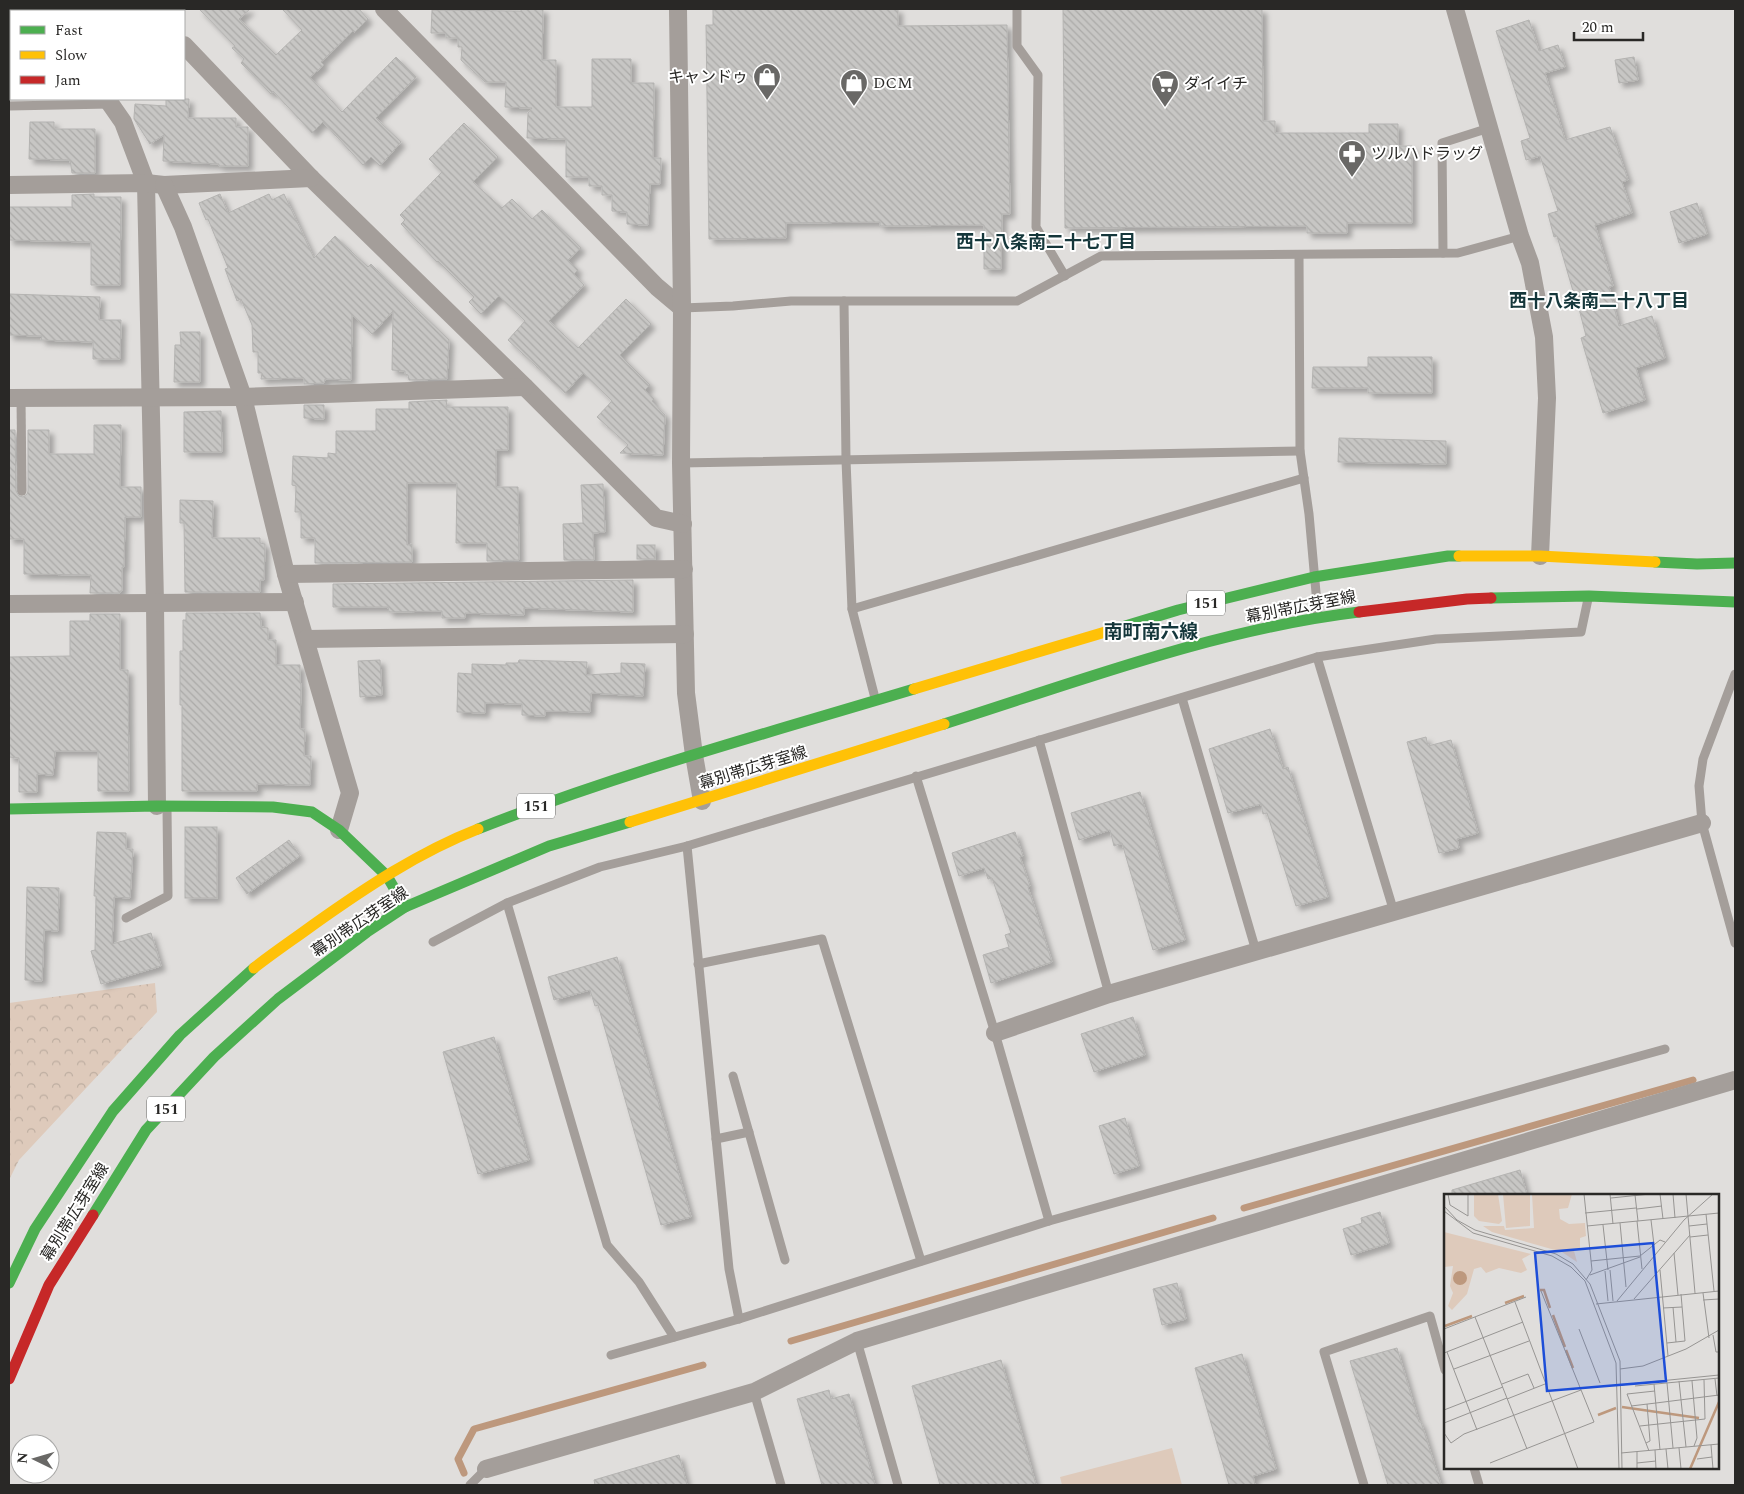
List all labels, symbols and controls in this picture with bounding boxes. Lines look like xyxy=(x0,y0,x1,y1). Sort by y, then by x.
legend xyxy=(10,10,185,100)
scale bar xyxy=(1574,10,1643,42)
text: 20 m xyxy=(1582,16,1614,39)
text: Fast xyxy=(55,19,83,42)
text: Slow xyxy=(55,44,87,67)
shop icon: キャンドゥ xyxy=(752,62,782,101)
place label: キャンドゥ xyxy=(668,65,748,89)
shop icon: DCM xyxy=(839,68,869,107)
text: Jam xyxy=(55,69,81,92)
supermarket icon: ダイイチ xyxy=(1150,69,1180,108)
place label: DCM xyxy=(873,71,913,95)
place label: ダイイチ xyxy=(1184,72,1248,96)
pharmacy icon: ツルハドラッグ xyxy=(1337,139,1367,178)
place label: ツルハドラッグ xyxy=(1371,142,1483,166)
district label: 西十八条南二十七丁目 xyxy=(956,229,1136,256)
district label: 西十八条南二十八丁目 xyxy=(1509,288,1689,315)
street label: 幕別帯広芽室線 xyxy=(1244,585,1358,629)
road number: 151 xyxy=(1187,590,1225,616)
district label: 南町南六線 xyxy=(1103,618,1199,647)
street label: 幕別帯広芽室線 xyxy=(696,740,810,796)
road number: 151 xyxy=(517,794,555,818)
street label: 幕別帯広芽室線 xyxy=(307,881,413,963)
road number: 151 xyxy=(147,1096,185,1122)
street label: 幕別帯広芽室線 xyxy=(35,1158,115,1266)
inset map xyxy=(1444,1194,1719,1469)
north arrow xyxy=(10,1434,60,1484)
text: N xyxy=(12,1451,34,1465)

